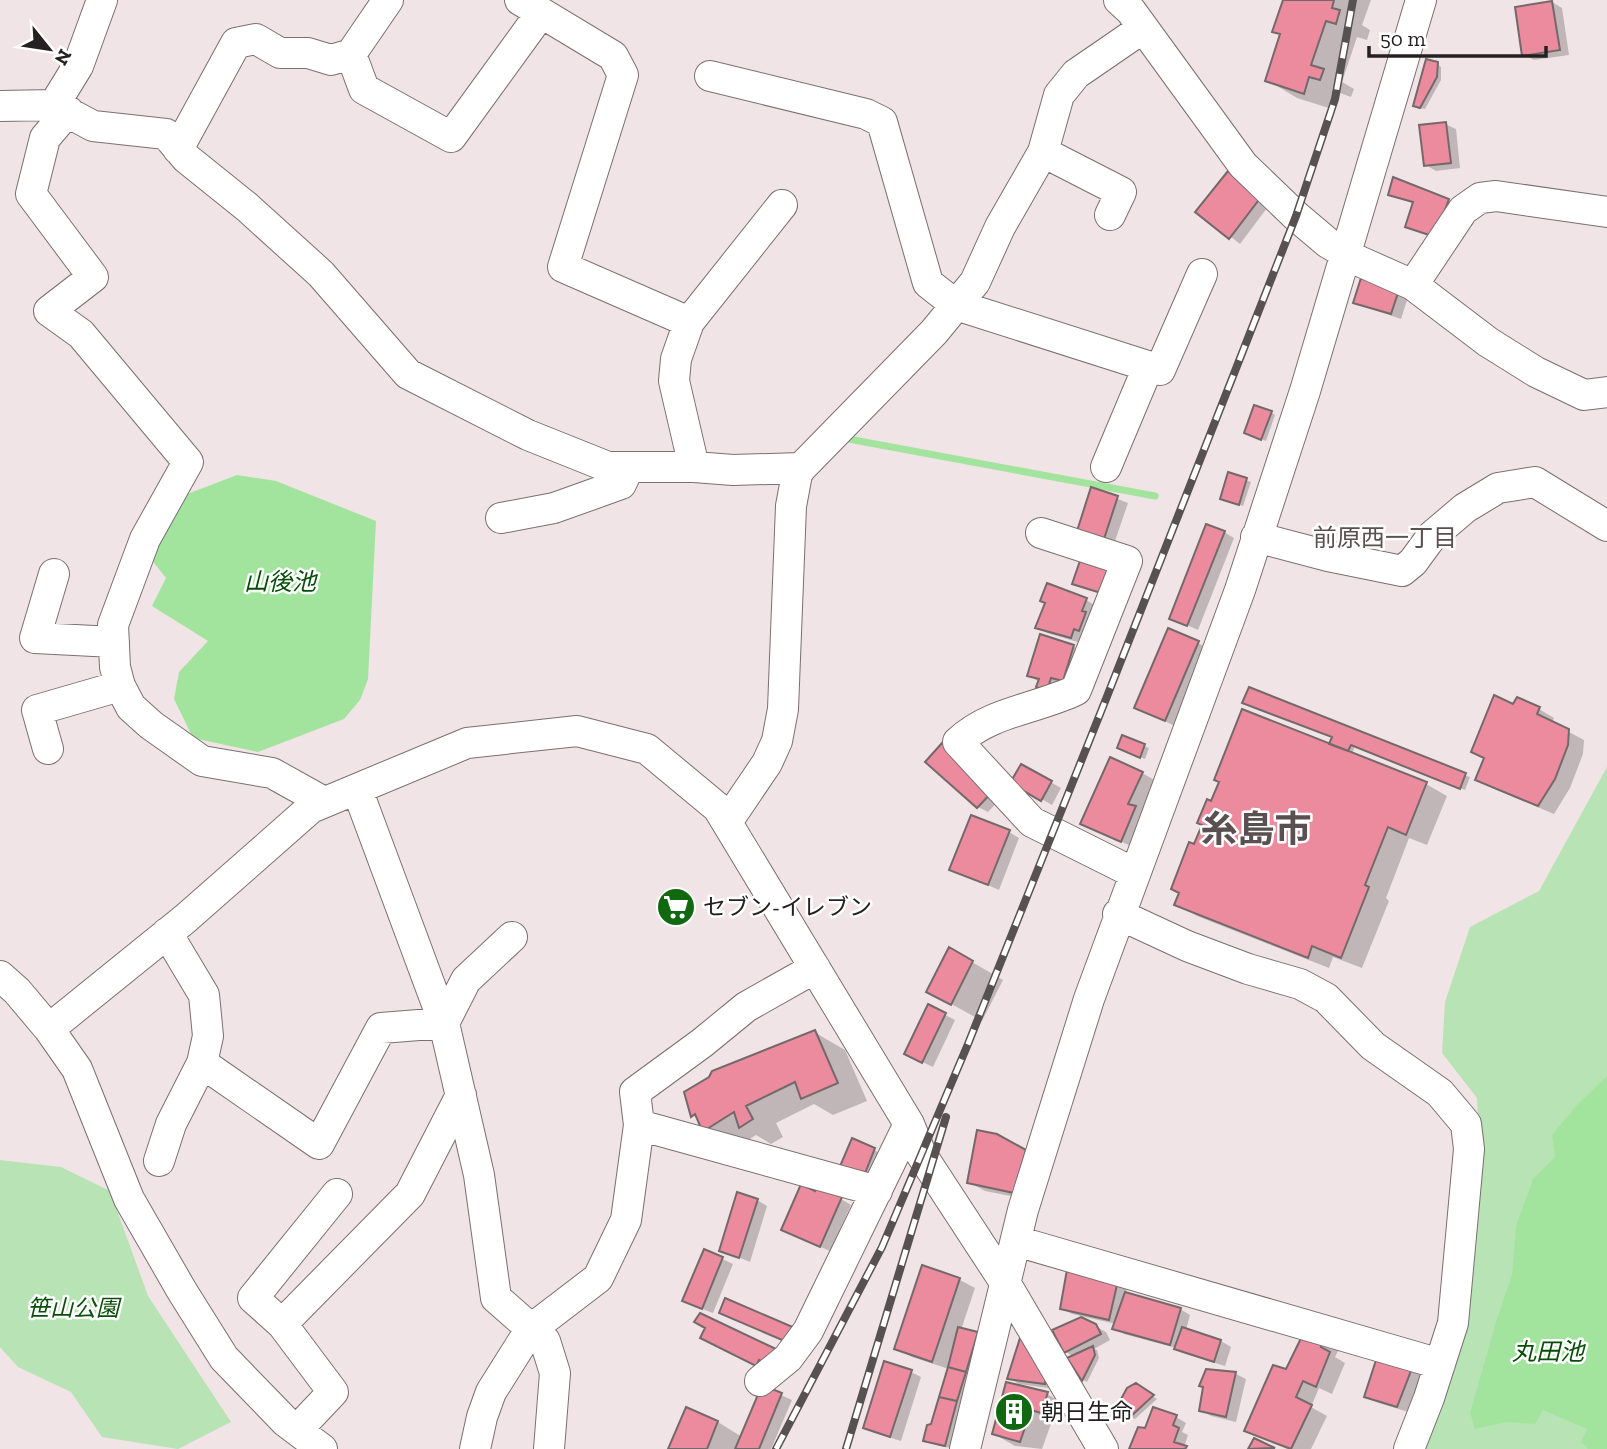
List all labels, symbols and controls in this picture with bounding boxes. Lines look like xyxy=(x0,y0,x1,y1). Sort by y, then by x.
north arrow xyxy=(14,14,84,84)
scale bar xyxy=(1369,14,1546,58)
text: 50 m xyxy=(1380,26,1426,51)
text: N xyxy=(50,45,77,69)
district label: 前原西一丁目 xyxy=(1313,523,1457,552)
water label: 山後池 xyxy=(244,567,318,596)
district label: 糸島市 xyxy=(1201,807,1312,851)
supermarket icon: セブン-イレブン xyxy=(655,886,697,928)
place label: セブン-イレブン xyxy=(703,893,872,921)
park label: 笹山公園 xyxy=(27,1294,122,1322)
water label: 丸田池 xyxy=(1512,1337,1586,1366)
building icon: 朝日生命 xyxy=(993,1391,1035,1433)
place label: 朝日生命 xyxy=(1041,1398,1133,1426)

